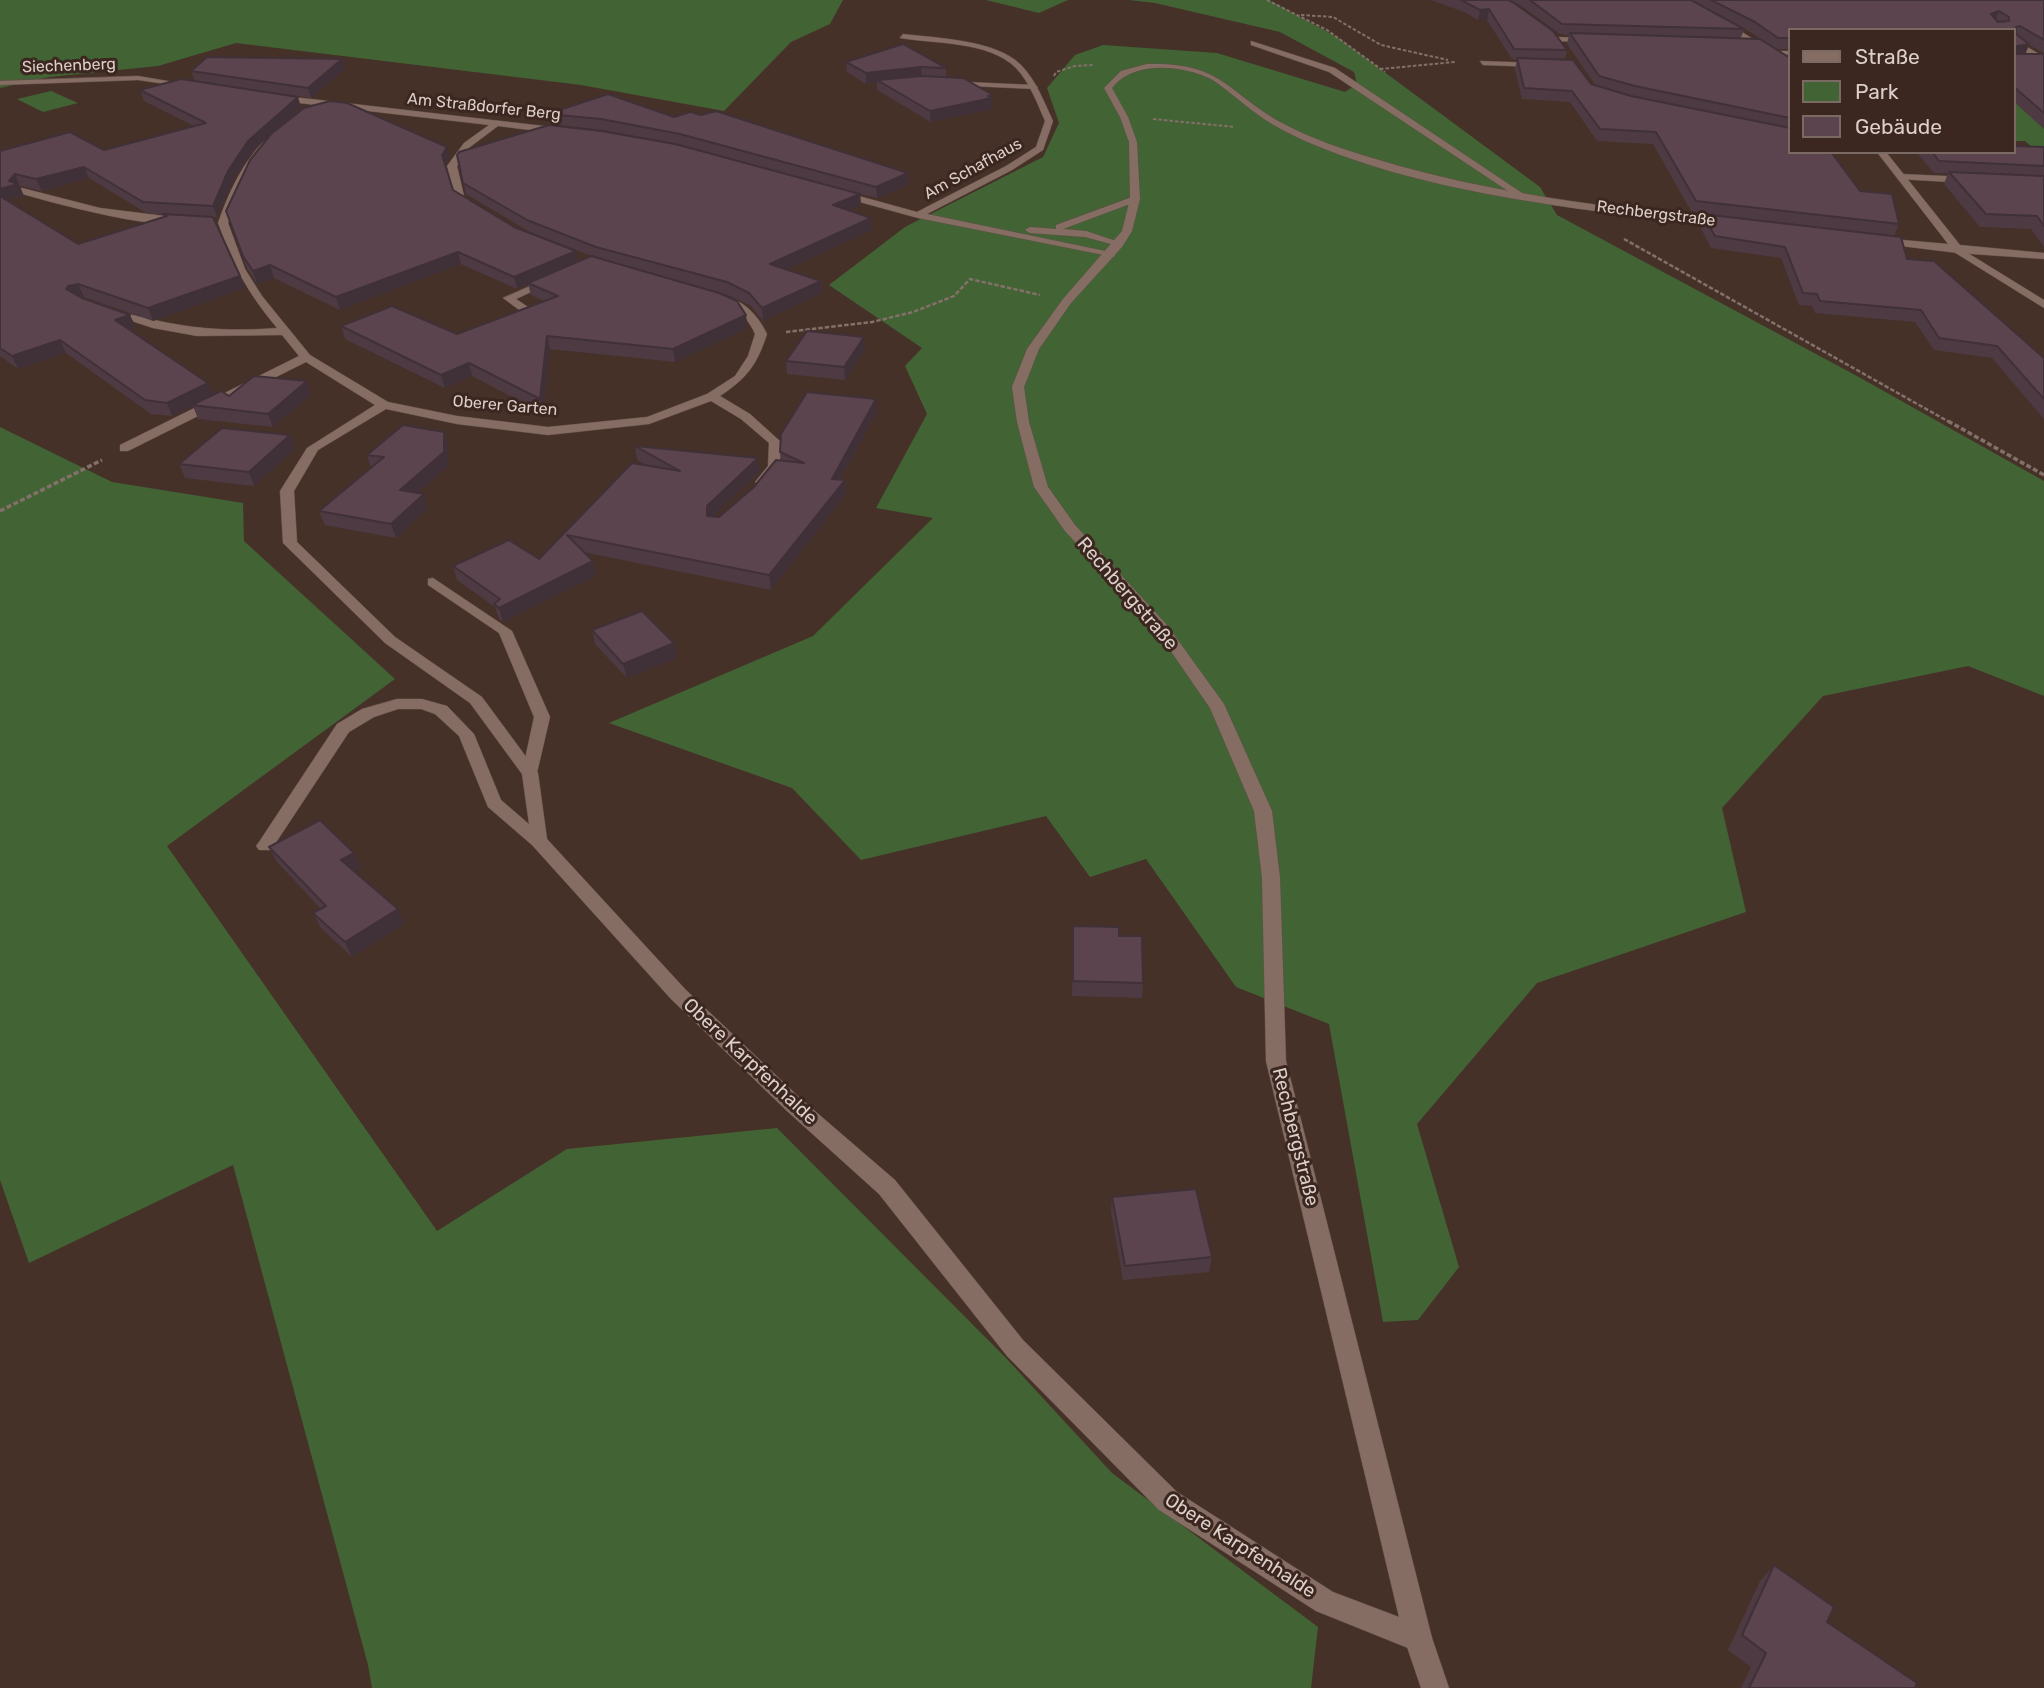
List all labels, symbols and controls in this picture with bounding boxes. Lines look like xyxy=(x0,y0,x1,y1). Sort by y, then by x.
legend xyxy=(1788,28,2016,154)
text: Straße xyxy=(1855,44,1920,69)
street label: Siechenberg xyxy=(22,55,116,77)
text: Park xyxy=(1855,79,1899,104)
street label: Am Straßdorfer Berg xyxy=(406,89,562,125)
text: Gebäude xyxy=(1855,114,1942,139)
street label: Am Schafhaus xyxy=(921,134,1025,204)
street label: Rechbergstraße xyxy=(1596,197,1716,231)
street label: Oberer Garten xyxy=(452,392,558,420)
street label: Rechbergstraße xyxy=(1072,533,1182,655)
street label: Obere Karpfenhalde xyxy=(678,994,822,1130)
street label: Rechbergstraße xyxy=(1267,1065,1323,1209)
street label: Obere Karpfenhalde xyxy=(1160,1489,1320,1603)

